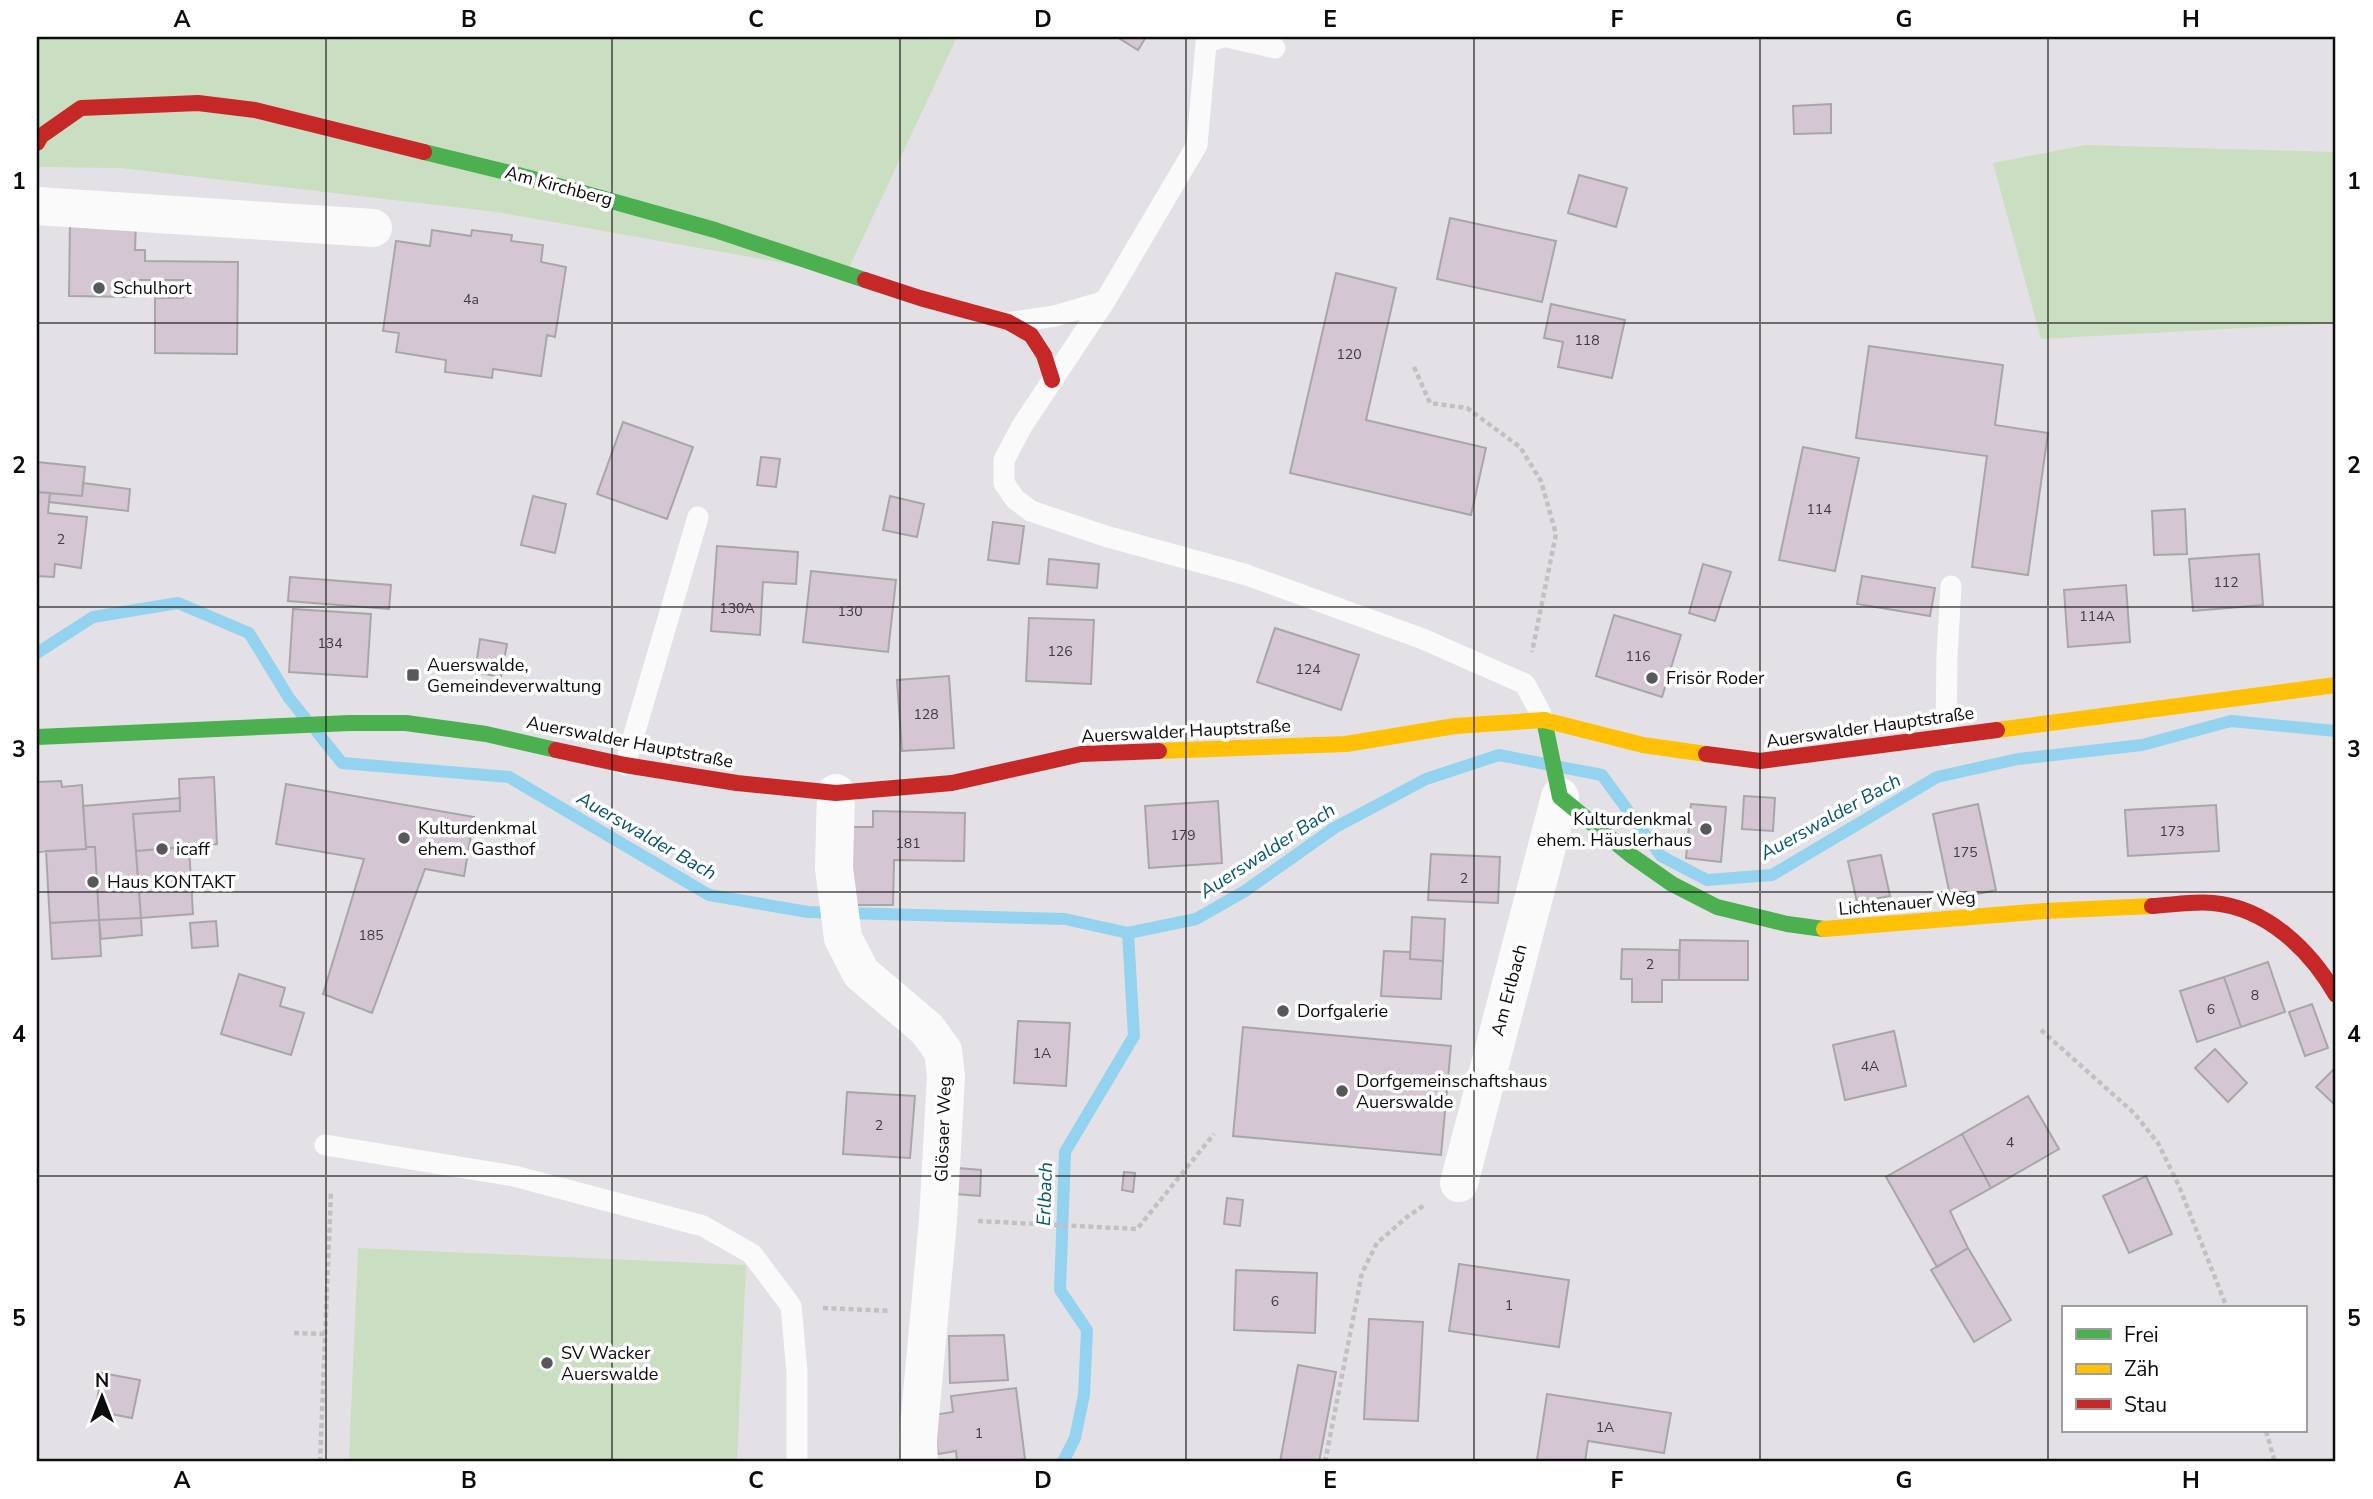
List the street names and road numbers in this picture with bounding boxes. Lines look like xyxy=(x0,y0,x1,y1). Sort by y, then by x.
street label: Am Kirchberg xyxy=(503,160,615,212)
street label: Auerswalder Hauptstraße xyxy=(1764,701,1976,753)
street label: Auerswalder Hauptstraße xyxy=(525,710,735,774)
street label: Auerswalder Hauptstraße xyxy=(1081,714,1291,748)
street label: Lichtenauer Weg xyxy=(1837,885,1977,921)
street label: Am Erlbach xyxy=(1485,941,1533,1039)
street label: Glösaer Weg xyxy=(929,1076,957,1182)

